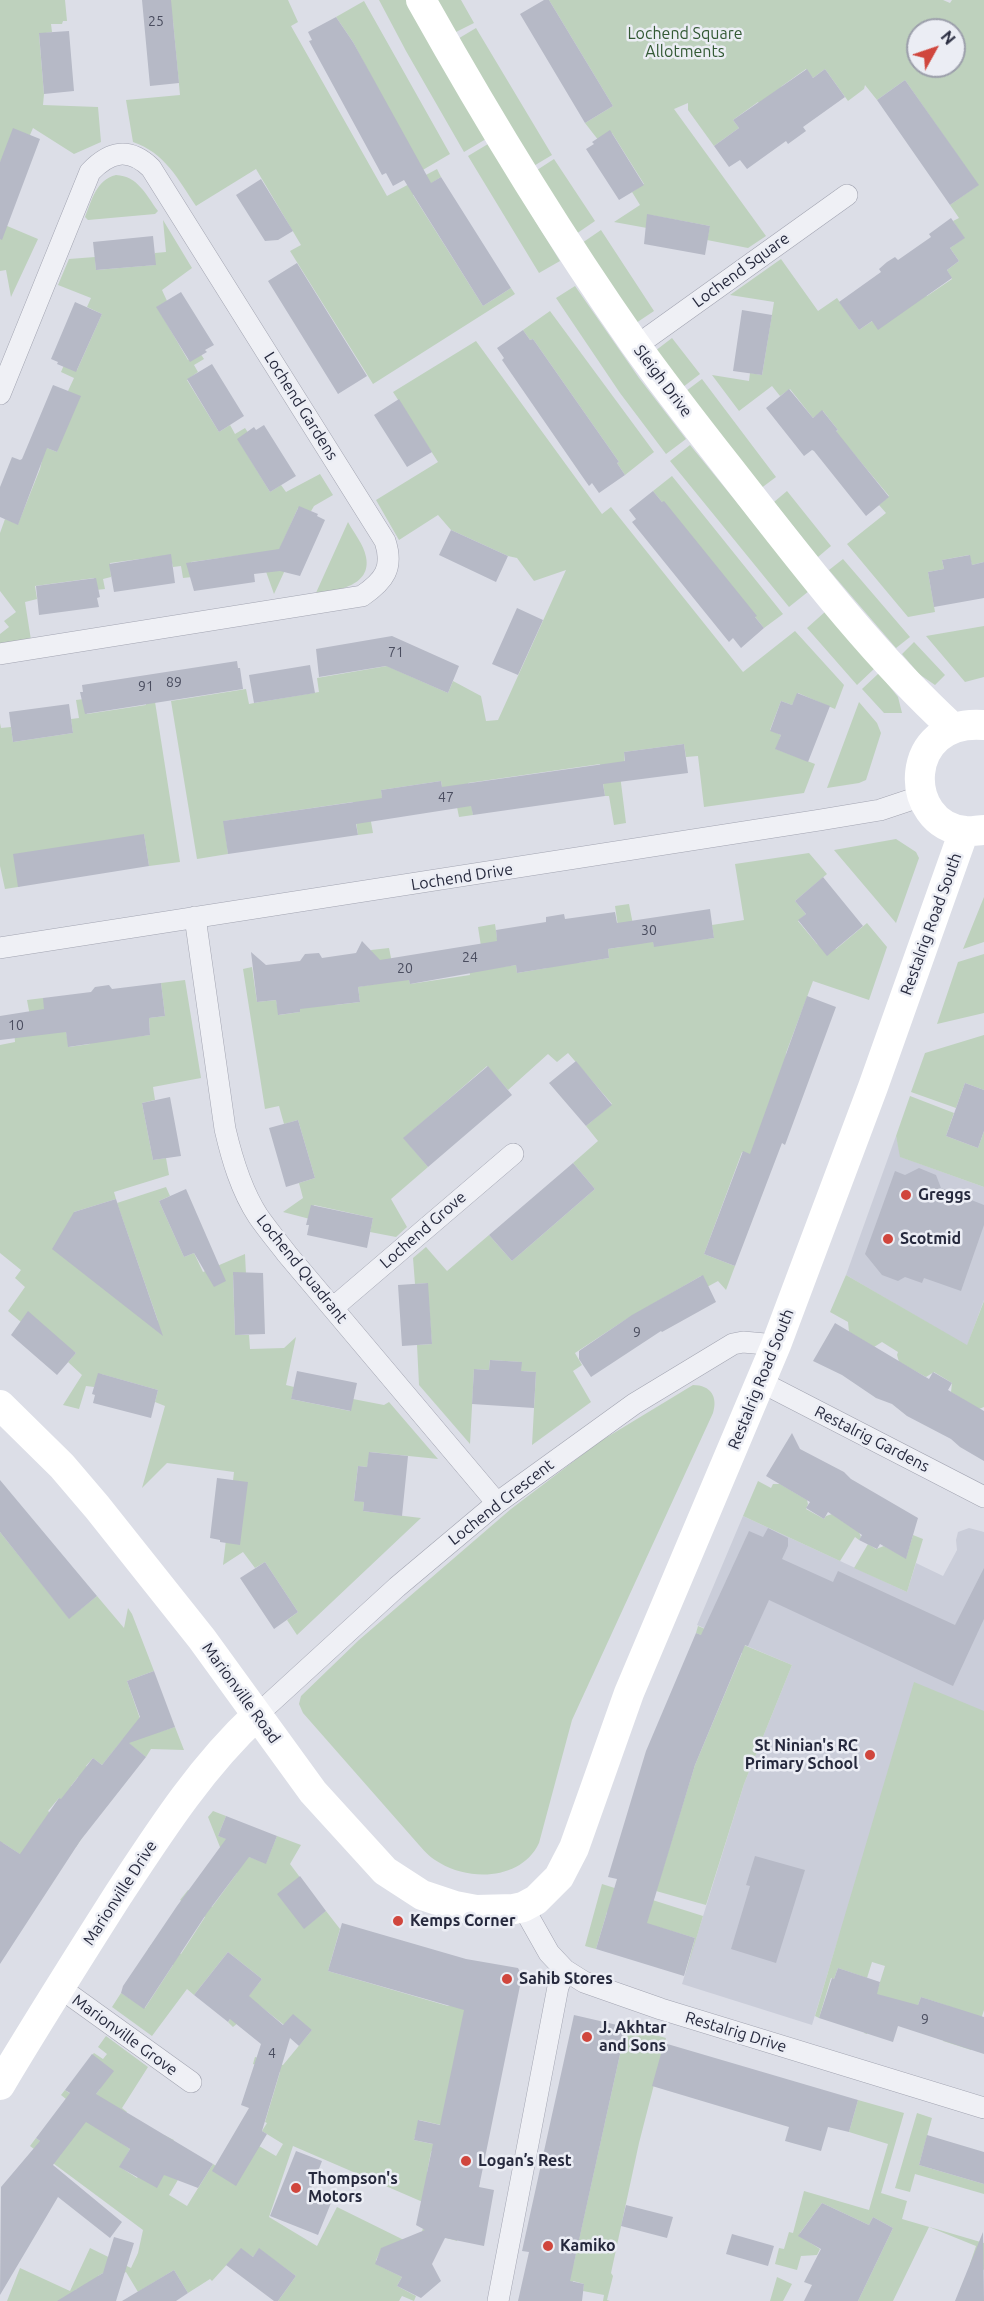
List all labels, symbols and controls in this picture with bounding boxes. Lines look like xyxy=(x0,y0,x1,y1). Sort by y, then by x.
house number: 25 xyxy=(148,13,164,29)
north arrow xyxy=(906,18,966,78)
park label: Lochend Square Allotments xyxy=(627,24,743,62)
text: N xyxy=(938,27,959,48)
street label: Lochend Square xyxy=(689,228,793,312)
street label: Sleigh Drive xyxy=(630,341,696,421)
street label: Lochend Gardens xyxy=(260,348,342,464)
house number: 71 xyxy=(388,644,404,660)
house number: 89 xyxy=(166,674,182,690)
house number: 91 xyxy=(138,678,154,694)
house number: 47 xyxy=(438,789,454,805)
street label: Restalrig Road South xyxy=(896,850,966,998)
street label: Lochend Drive xyxy=(410,859,514,895)
house number: 30 xyxy=(641,922,657,938)
house number: 24 xyxy=(462,949,478,965)
house number: 20 xyxy=(397,960,413,976)
house number: 10 xyxy=(8,1017,24,1033)
place label: Greggs xyxy=(918,1185,971,1205)
street label: Lochend Grove xyxy=(376,1187,470,1273)
marker: Greggs xyxy=(899,1188,913,1202)
street label: Lochend Quadrant xyxy=(252,1211,352,1327)
place label: Scotmid xyxy=(900,1229,961,1249)
marker: Scotmid xyxy=(881,1232,895,1246)
street label: Restalrig Road South xyxy=(724,1306,798,1452)
house number: 9 xyxy=(633,1324,641,1340)
street label: Restalrig Gardens xyxy=(811,1402,933,1476)
street label: Lochend Crescent xyxy=(445,1455,557,1549)
street label: Marionville Road xyxy=(198,1639,284,1747)
place label: St Ninian's RC Primary School xyxy=(745,1736,858,1774)
marker: St Ninian's RC Primary School xyxy=(863,1748,877,1762)
street label: Marionville Drive xyxy=(79,1837,161,1949)
place label: Kemps Corner xyxy=(410,1911,515,1931)
marker: Kemps Corner xyxy=(391,1914,405,1928)
place label: Sahib Stores xyxy=(519,1969,613,1989)
marker: Sahib Stores xyxy=(500,1972,514,1986)
street label: Marionville Grove xyxy=(69,1990,181,2080)
street label: Restalrig Drive xyxy=(683,2007,789,2057)
house number: 9 xyxy=(921,2011,929,2027)
place label: J. Akhtar and Sons xyxy=(599,2018,667,2056)
marker: J. Akhtar and Sons xyxy=(580,2030,594,2044)
house number: 4 xyxy=(268,2045,276,2061)
place label: Logan’s Rest xyxy=(478,2151,572,2171)
marker: Logan’s Rest xyxy=(459,2154,473,2168)
place label: Thompson's Motors xyxy=(308,2169,398,2207)
marker: Thompson's Motors xyxy=(289,2181,303,2195)
place label: Kamiko xyxy=(560,2236,616,2256)
marker: Kamiko xyxy=(541,2239,555,2253)

